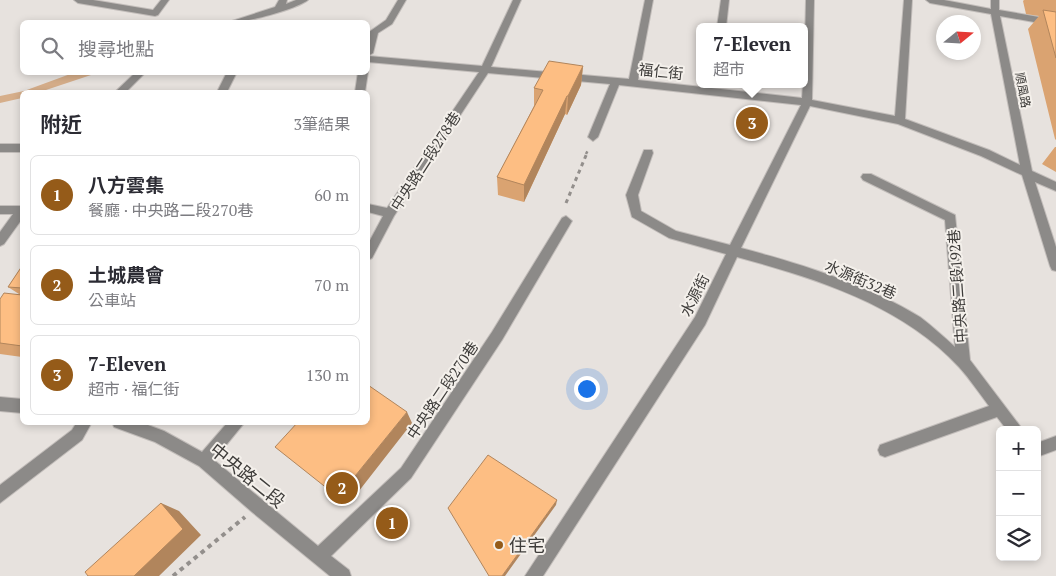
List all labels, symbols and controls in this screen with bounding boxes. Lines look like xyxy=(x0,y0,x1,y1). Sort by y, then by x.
north arrow xyxy=(936,15,981,60)
search box xyxy=(20,20,370,75)
popup xyxy=(696,23,808,88)
text: 7-Eleven xyxy=(713,31,791,56)
icon: search xyxy=(38,34,66,62)
text: 搜尋地點 xyxy=(78,36,154,61)
text: 超市 xyxy=(713,58,745,80)
street label: 福仁街 xyxy=(638,59,684,83)
street label: 順風路 xyxy=(1012,71,1034,109)
pin: 3 xyxy=(736,104,768,142)
street label: 中央路二段278巷 xyxy=(386,108,464,214)
text: 附近 xyxy=(40,110,82,138)
text: 3筆結果 xyxy=(293,113,350,135)
text: 八方雲集 xyxy=(88,172,164,197)
text: 1 xyxy=(52,184,62,206)
text: 60 m xyxy=(314,184,349,206)
text: 餐廳 · 中央路二段270巷 xyxy=(88,199,253,221)
street label: 中央路二段192巷 xyxy=(943,228,971,344)
street label: 水源街32巷 xyxy=(822,255,900,303)
text: 土城農會 xyxy=(88,262,164,287)
street label: 水源街 xyxy=(675,270,713,320)
text: 2 xyxy=(52,274,62,296)
text: 70 m xyxy=(314,274,349,296)
text: 公車站 xyxy=(88,289,136,311)
street label: 中央路二段270巷 xyxy=(402,337,482,443)
text: 7-Eleven xyxy=(88,351,166,376)
text: 3 xyxy=(52,364,62,386)
text: 130 m xyxy=(306,364,349,386)
your location xyxy=(574,376,600,402)
text: 超市 · 福仁街 xyxy=(88,378,180,400)
map controls xyxy=(996,426,1041,561)
button: + xyxy=(996,426,1041,471)
street label: 中央路二段 xyxy=(205,437,291,513)
pin: 2 xyxy=(326,469,358,507)
button: − xyxy=(996,471,1041,516)
pin: 1 xyxy=(376,504,408,542)
button: layers xyxy=(996,516,1041,561)
place label: 住宅 xyxy=(509,533,545,557)
marker: 住宅 xyxy=(493,539,505,551)

